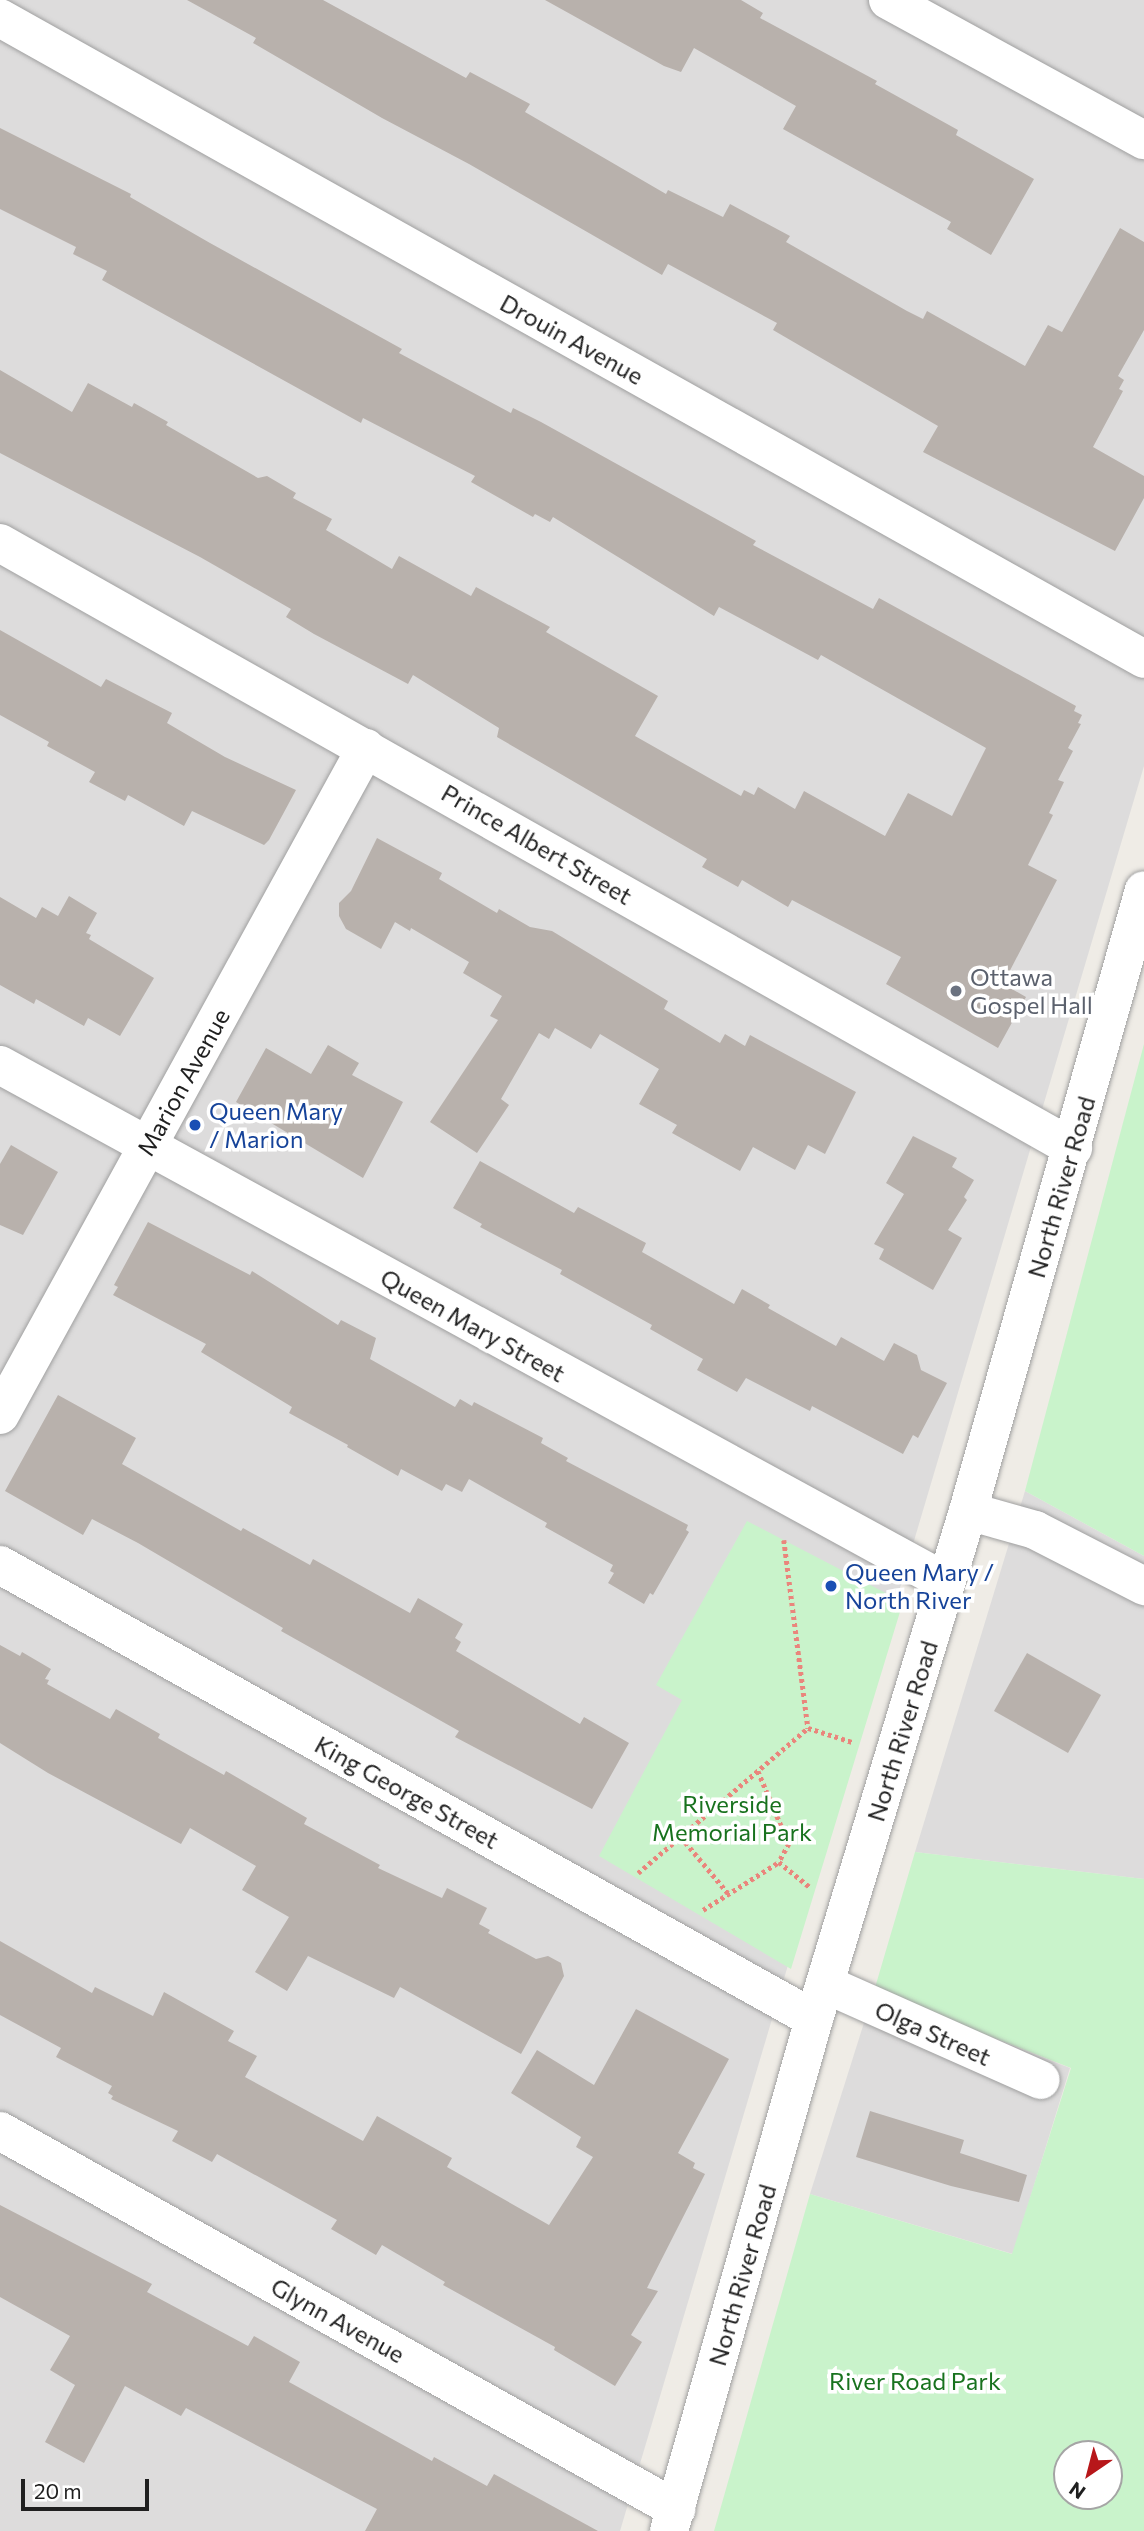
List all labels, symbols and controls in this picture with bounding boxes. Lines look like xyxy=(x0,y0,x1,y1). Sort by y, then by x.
street label: Drouin Avenue xyxy=(495,288,649,390)
street label: Prince Albert Street xyxy=(437,778,637,910)
place label: Ottawa Gospel Hall xyxy=(970,963,1093,1019)
marker: Ottawa Gospel Hall xyxy=(948,983,964,999)
street label: Marion Avenue xyxy=(131,1003,235,1161)
street label: North River Road xyxy=(1021,1093,1101,1281)
place label: Queen Mary / Marion xyxy=(209,1097,343,1153)
marker: Queen Mary / Marion xyxy=(187,1117,203,1133)
street label: Queen Mary Street xyxy=(376,1262,570,1388)
place label: Queen Mary / North River xyxy=(845,1558,994,1614)
marker: Queen Mary / North River xyxy=(823,1578,839,1594)
street label: North River Road xyxy=(861,1637,943,1825)
street label: King George Street xyxy=(310,1730,504,1854)
park label: Riverside Memorial Park xyxy=(652,1790,812,1846)
street label: Olga Street xyxy=(871,1995,995,2071)
street label: North River Road xyxy=(702,2181,782,2369)
street label: Glynn Avenue xyxy=(266,2271,410,2369)
park label: River Road Park xyxy=(829,2367,1001,2395)
north arrow xyxy=(1053,2440,1123,2510)
scale bar xyxy=(24,2464,152,2508)
text: N xyxy=(1064,2477,1089,2504)
text: 20 m xyxy=(34,2478,82,2503)

